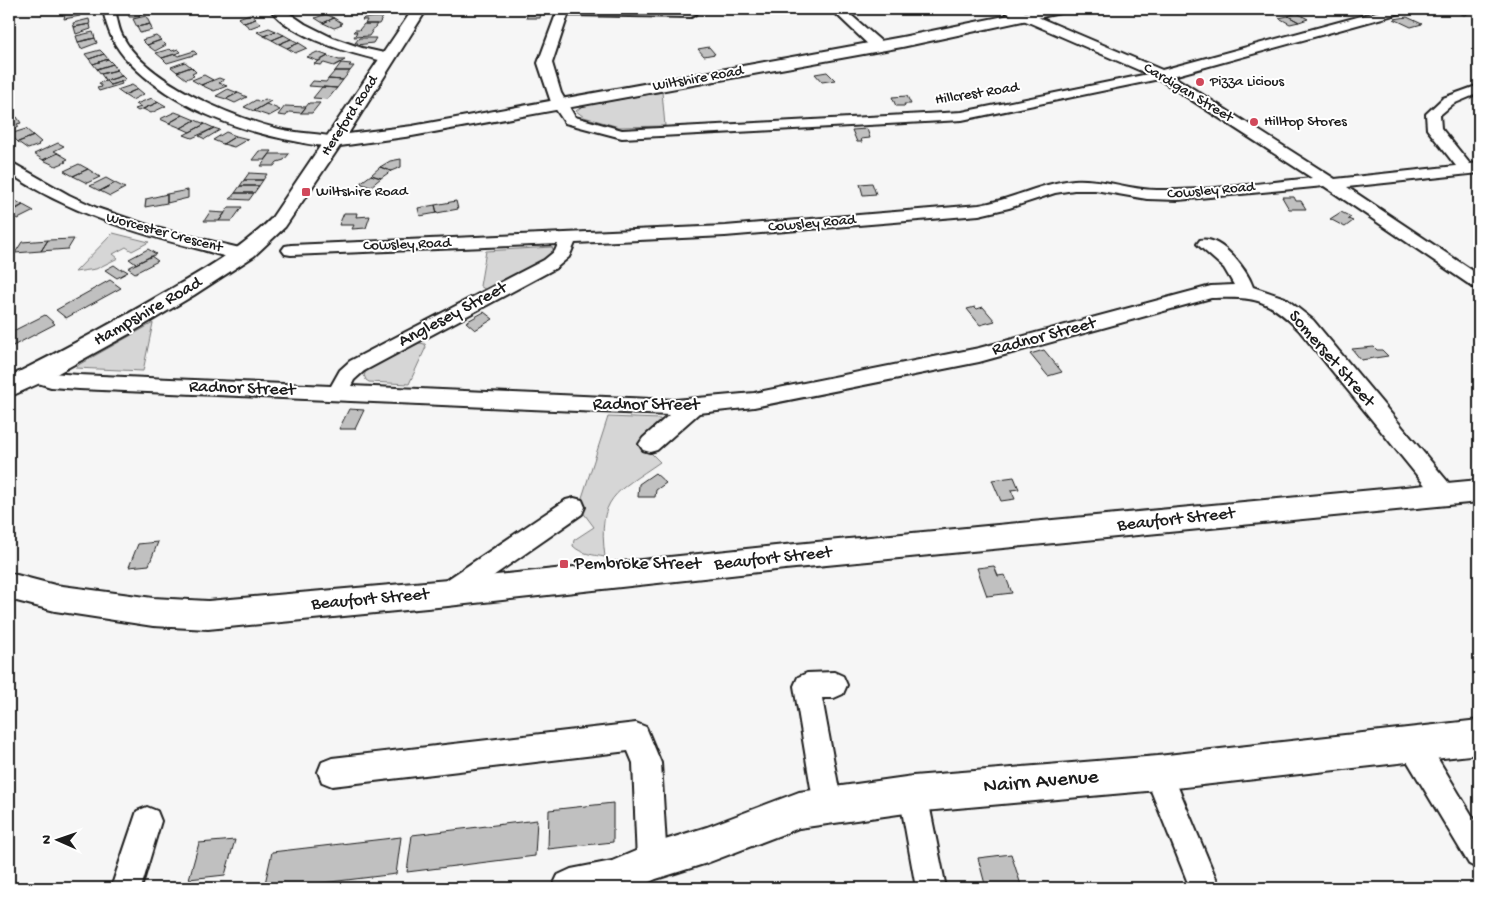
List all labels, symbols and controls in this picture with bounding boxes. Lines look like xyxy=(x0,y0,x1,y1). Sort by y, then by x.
street label: Cardigan Street xyxy=(1140,59,1238,128)
street label: Wiltshire Road xyxy=(651,62,746,96)
street label: Hereford Road xyxy=(317,71,383,160)
place label: Pizza Licious xyxy=(1209,73,1285,91)
marker: Pizza Licious xyxy=(1194,76,1206,88)
street label: Hillcrest Road xyxy=(934,78,1021,110)
place label: Hilltop Stores xyxy=(1264,113,1347,131)
marker: Hilltop Stores xyxy=(1248,116,1260,128)
street label: Cowsley Road xyxy=(1166,178,1257,204)
place label: Wiltshire Road xyxy=(316,183,409,201)
marker: Wiltshire Road xyxy=(300,186,312,198)
street label: Worcester Crescent xyxy=(104,209,226,258)
street label: Cowsley Road xyxy=(767,211,858,237)
street label: Cowsley Road xyxy=(363,234,452,256)
street label: Hampshire Road xyxy=(90,272,207,351)
street label: Anglesey Street xyxy=(395,277,512,352)
street label: Somerset Street xyxy=(1283,306,1380,413)
street label: Radnor Street xyxy=(990,313,1100,361)
street label: Radnor Street xyxy=(188,377,297,401)
street label: Radnor Street xyxy=(593,395,701,416)
street label: Beaufort Street xyxy=(1115,503,1237,537)
street label: Beaufort Street xyxy=(712,542,834,576)
place label: Pembroke Street xyxy=(573,554,702,575)
marker: Pembroke Street xyxy=(558,558,570,570)
street label: Beaufort Street xyxy=(309,584,431,616)
street label: Nairn Avenue xyxy=(982,765,1101,800)
north arrow xyxy=(32,814,82,864)
text: N xyxy=(39,835,56,844)

